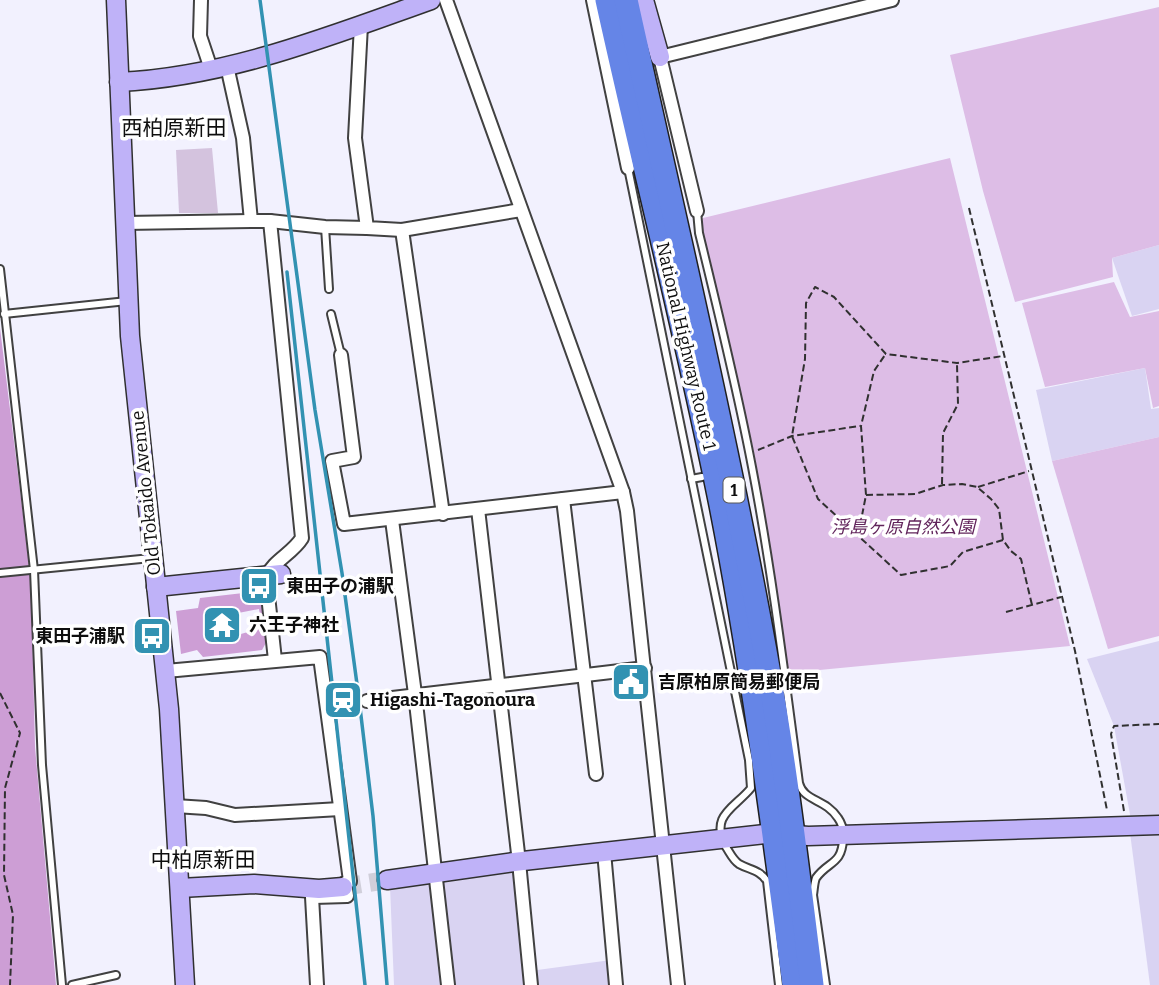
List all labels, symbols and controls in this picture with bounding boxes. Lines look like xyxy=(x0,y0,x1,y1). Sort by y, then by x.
district label: 西柏原新田 xyxy=(122,115,227,141)
street label: National Highway Route 1 xyxy=(651,240,721,453)
street label: Old Tokaido Avenue xyxy=(126,410,166,576)
road number: 1 xyxy=(724,477,744,503)
park label: 浮島ヶ原自然公園 xyxy=(831,516,978,538)
bus stop icon: 東田子の浦駅 xyxy=(238,565,280,607)
place label: 東田子の浦駅 xyxy=(286,575,394,597)
temple icon: 六王子神社 xyxy=(201,604,243,646)
place label: 六王子神社 xyxy=(249,614,339,636)
bus stop icon: 東田子浦駅 xyxy=(131,615,173,657)
place label: 東田子浦駅 xyxy=(35,625,125,647)
public building icon: 吉原柏原簡易郵便局 xyxy=(610,661,652,703)
place label: 吉原柏原簡易郵便局 xyxy=(658,671,820,693)
station icon: Higashi-Tagonoura xyxy=(322,679,364,721)
place label: Higashi-Tagonoura xyxy=(370,689,535,711)
district label: 中柏原新田 xyxy=(151,847,256,873)

